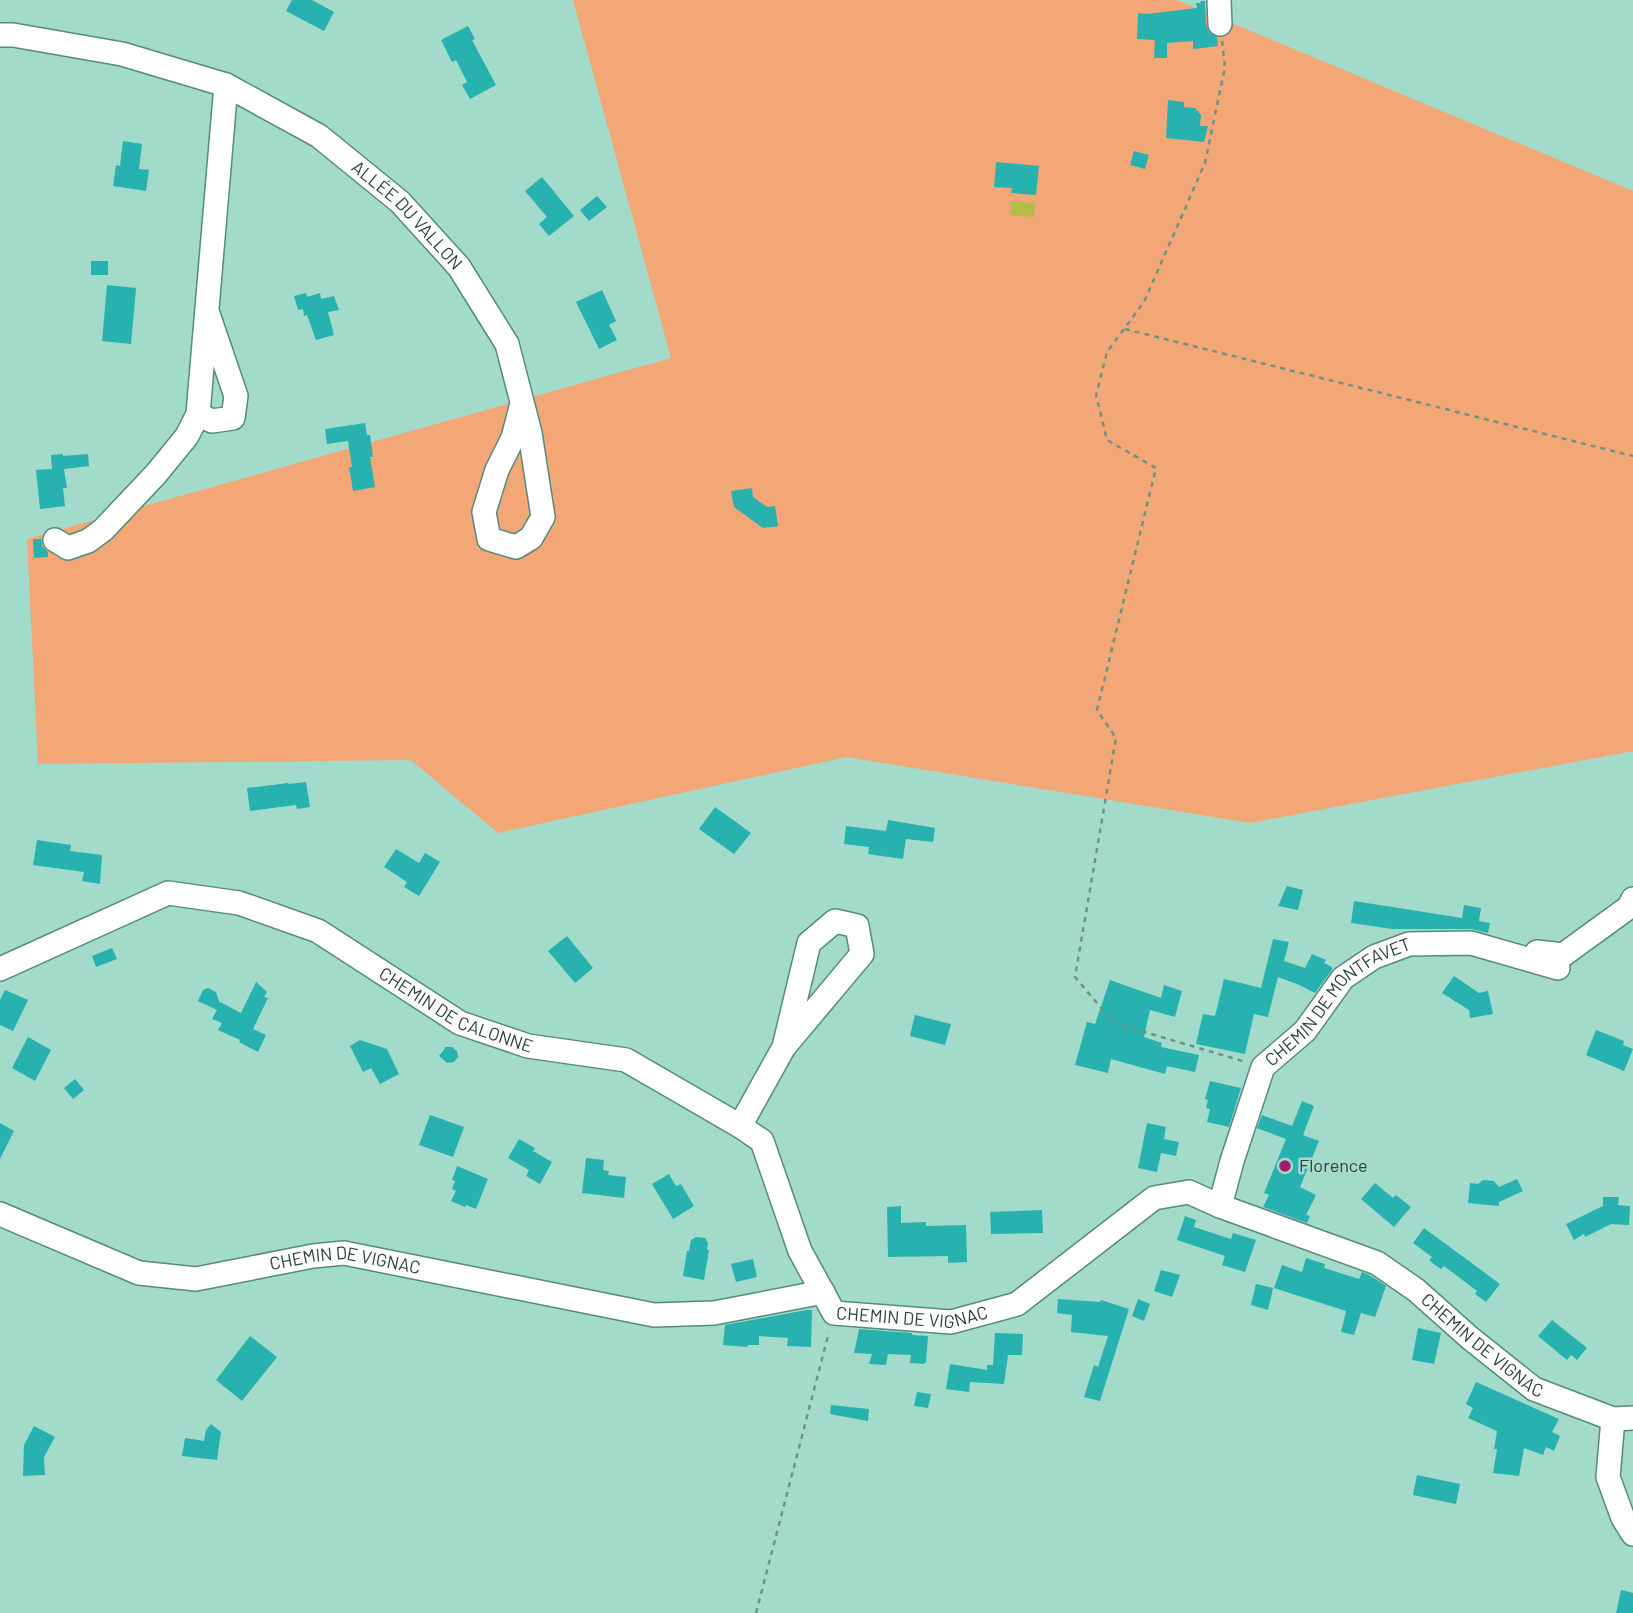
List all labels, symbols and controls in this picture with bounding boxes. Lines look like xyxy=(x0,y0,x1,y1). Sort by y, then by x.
street label: ALLÉE DU VALLON xyxy=(348,155,468,274)
street label: CHEMIN DE MONTFAVET xyxy=(1260,932,1414,1070)
street label: CHEMIN DE CALONNE xyxy=(375,962,536,1057)
place label: Florence xyxy=(1299,1154,1368,1176)
marker: Florence xyxy=(1277,1158,1293,1174)
street label: CHEMIN DE VIGNAC xyxy=(268,1241,423,1278)
street label: CHEMIN DE VIGNAC xyxy=(1417,1288,1547,1402)
street label: CHEMIN DE VIGNAC xyxy=(836,1301,990,1332)

